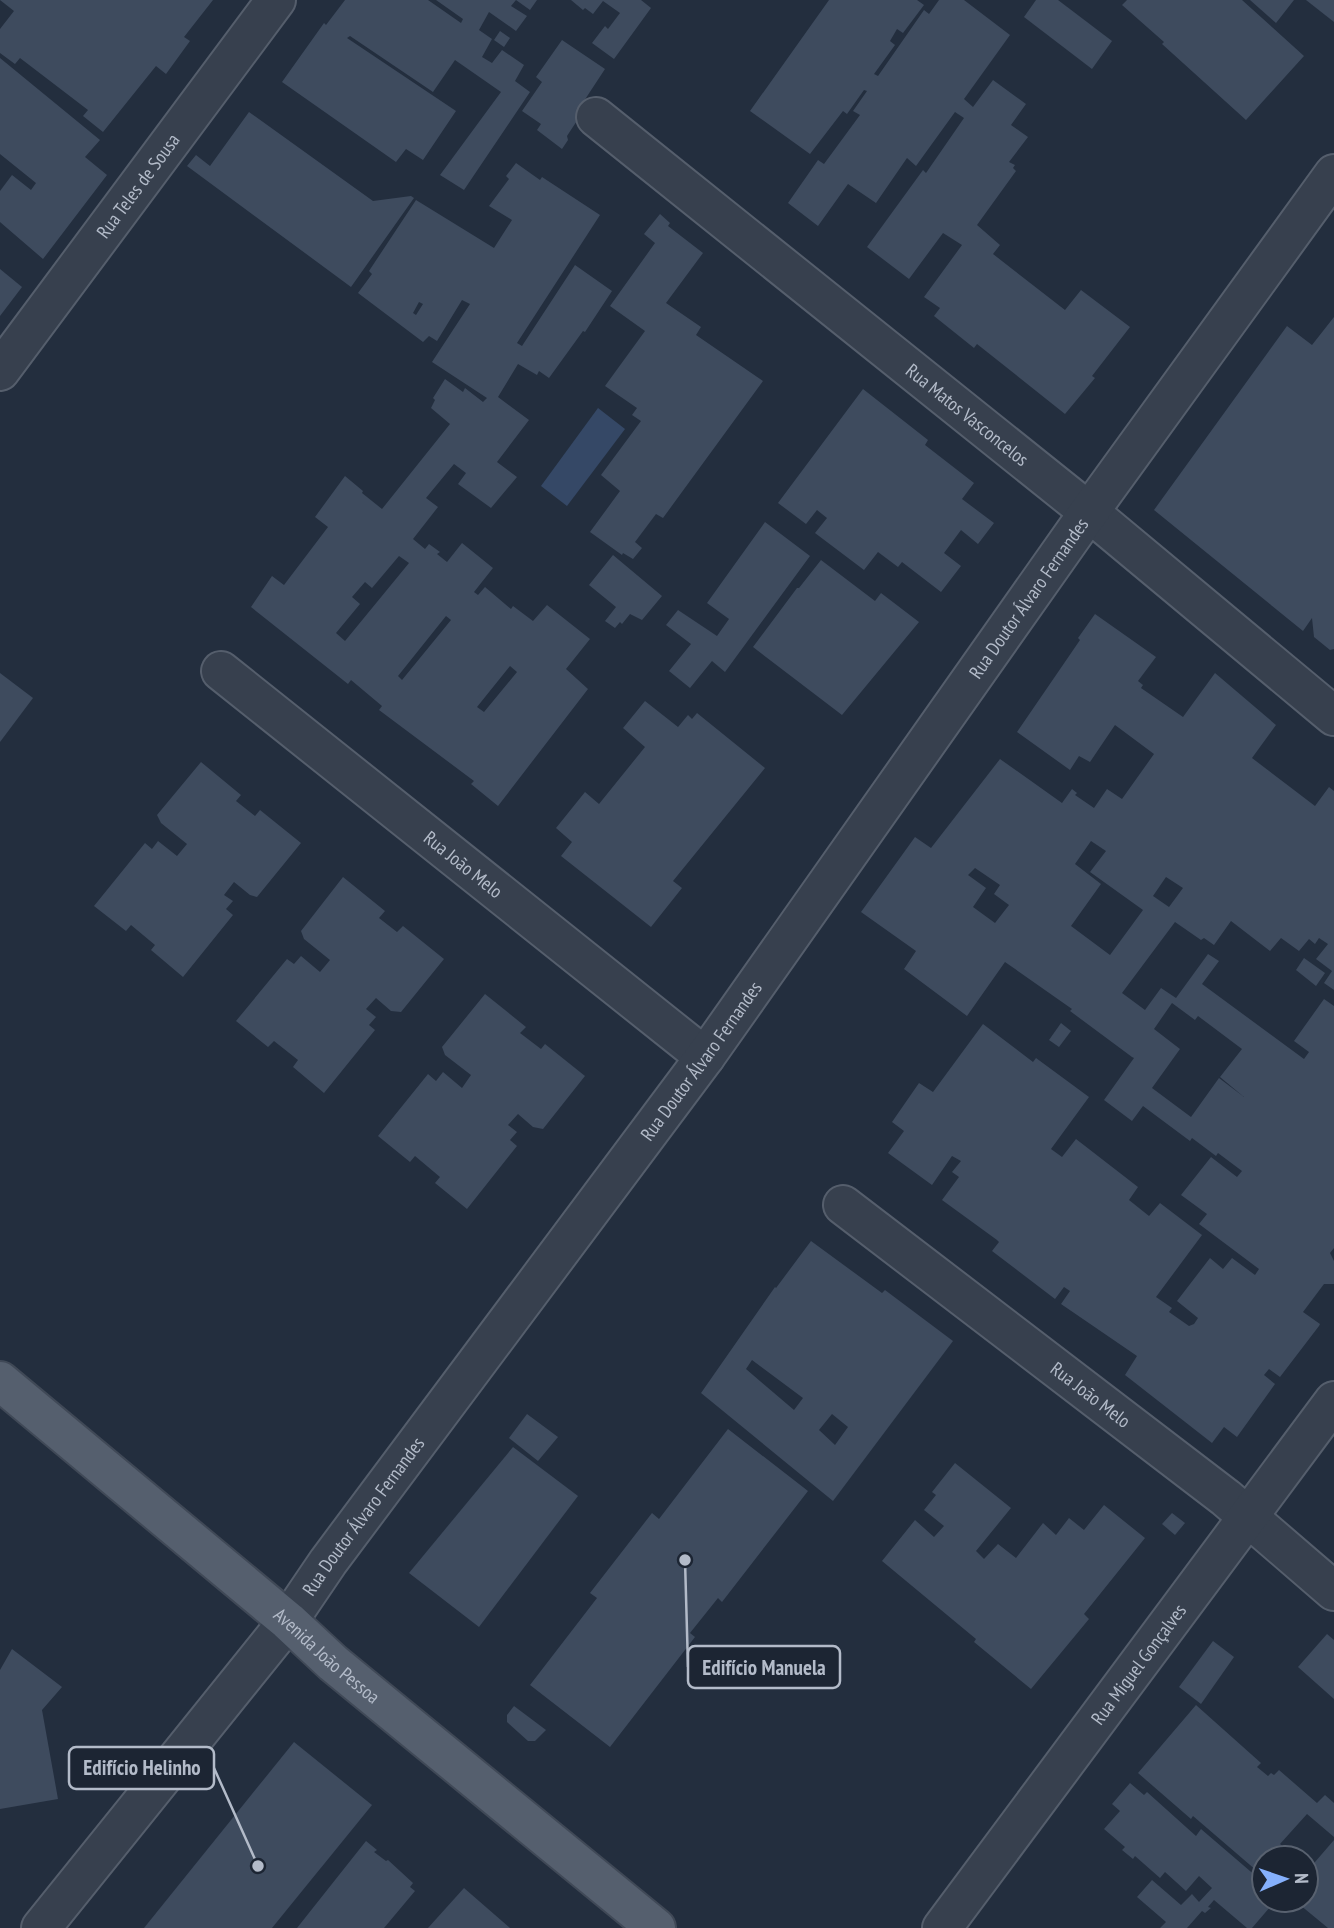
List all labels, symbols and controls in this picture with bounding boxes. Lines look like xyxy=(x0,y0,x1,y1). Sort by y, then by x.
street label: Rua Teles de Sousa xyxy=(91,129,185,243)
street label: Rua Matos Vasconcelos xyxy=(901,358,1034,471)
street label: Rua Doutor Álvaro Fernandes xyxy=(964,513,1093,683)
street label: Rua João Melo xyxy=(419,826,508,903)
street label: Rua Doutor Álvaro Fernandes xyxy=(635,976,767,1145)
street label: Rua João Melo xyxy=(1046,1356,1136,1433)
street label: Rua Doutor Álvaro Fernandes xyxy=(297,1432,429,1600)
street label: Rua Miguel Gonçalves xyxy=(1086,1599,1191,1729)
street label: Avenida João Pessoa xyxy=(269,1602,385,1709)
callout: Edifício Manuela xyxy=(688,1646,840,1688)
text: Edifício Manuela xyxy=(702,1654,826,1681)
callout: Edifício Helinho xyxy=(69,1747,214,1789)
text: Edifício Helinho xyxy=(83,1754,201,1781)
north arrow xyxy=(1250,1844,1320,1914)
text: N xyxy=(1290,1873,1314,1884)

